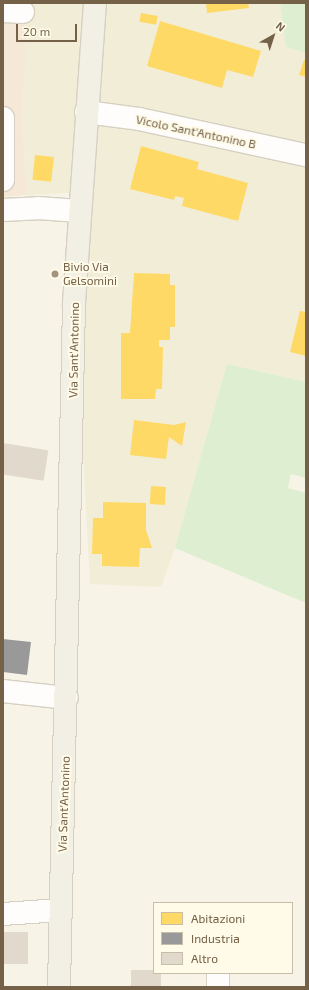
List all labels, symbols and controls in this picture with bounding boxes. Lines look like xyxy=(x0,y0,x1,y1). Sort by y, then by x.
scale bar xyxy=(18,16,79,42)
north arrow xyxy=(253,16,293,56)
text: N xyxy=(274,19,288,34)
text: 20 m xyxy=(23,24,50,38)
street label: Vicolo Sant'Antonino B xyxy=(135,112,257,152)
place label: Bivio Via Gelsomini xyxy=(63,260,117,288)
marker: Bivio Via Gelsomini xyxy=(50,269,60,279)
street label: Via Sant'Antonino xyxy=(66,302,82,398)
street label: Via Sant'Antonino xyxy=(55,756,73,852)
legend xyxy=(153,902,293,974)
text: Abitazioni xyxy=(191,911,245,925)
text: Industria xyxy=(191,931,240,945)
text: Altro xyxy=(191,951,218,965)

